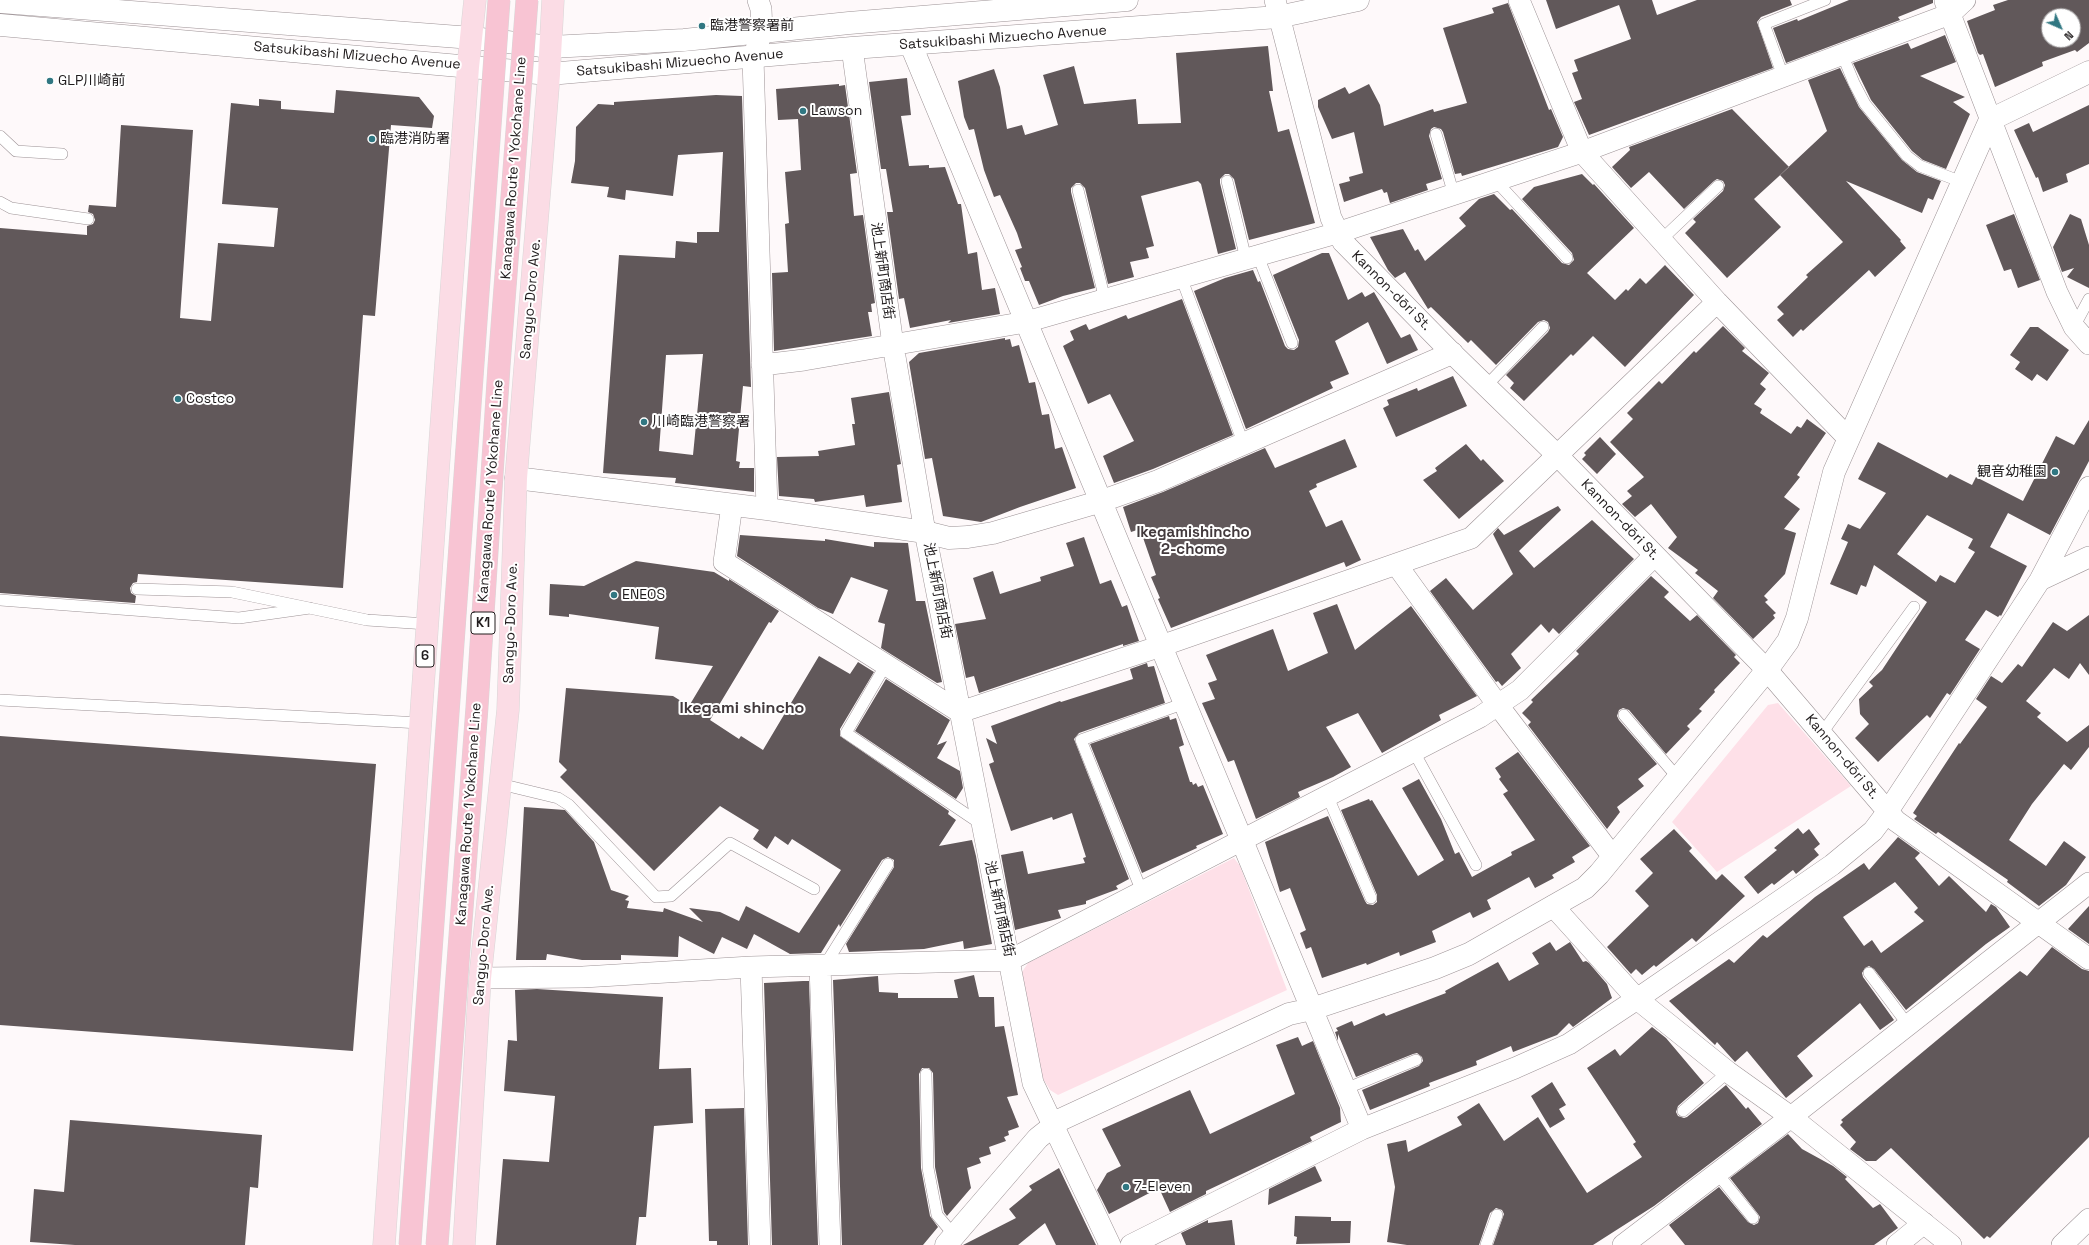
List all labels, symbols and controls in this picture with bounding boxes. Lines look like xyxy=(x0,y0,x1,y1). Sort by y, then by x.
north arrow xyxy=(2041,8,2081,48)
place label: 臨港警察署前 xyxy=(710,18,794,34)
marker: 臨港警察署前 xyxy=(697,21,707,31)
street label: Satsukibashi Mizuecho Avenue xyxy=(899,22,1107,54)
text: N xyxy=(2061,28,2076,43)
street label: Satsukibashi Mizuecho Avenue xyxy=(253,39,461,73)
street label: Satsukibashi Mizuecho Avenue xyxy=(576,46,784,80)
street label: Kanagawa Route 1 Yokohane Line xyxy=(498,56,530,280)
place label: GLP川崎前 xyxy=(58,73,125,89)
marker: GLP川崎前 xyxy=(45,76,55,86)
place label: Lawson xyxy=(811,103,862,119)
marker: Lawson xyxy=(798,106,808,116)
place label: 臨港消防署 xyxy=(380,131,450,147)
marker: 臨港消防署 xyxy=(367,134,377,144)
street label: 池上新町商店街 xyxy=(867,221,897,321)
street label: Sangyo-Doro Ave. xyxy=(517,238,545,360)
street label: Kannon-dōri St. xyxy=(1348,248,1434,334)
street label: Kanagawa Route 1 Yokohane Line xyxy=(475,379,507,603)
place label: Costco xyxy=(186,391,234,407)
marker: Costco xyxy=(173,394,183,404)
place label: 川崎臨港警察署 xyxy=(652,414,750,430)
marker: 川崎臨港警察署 xyxy=(639,417,649,427)
place label: 観音幼稚園 xyxy=(1977,464,2047,480)
marker: 観音幼稚園 xyxy=(2050,467,2060,477)
street label: Kannon-dōri St. xyxy=(1577,476,1663,564)
district label: Ikegamishincho 2-chome xyxy=(1136,524,1250,559)
street label: 池上新町商店街 xyxy=(919,541,955,641)
street label: Sangyo-Doro Ave. xyxy=(501,562,521,684)
place label: ENEOS xyxy=(622,587,665,603)
marker: ENEOS xyxy=(609,590,619,600)
road number: K1 xyxy=(471,612,495,634)
road number: 6 xyxy=(416,645,434,667)
district label: Ikegami shincho xyxy=(680,699,804,719)
street label: Kanagawa Route 1 Yokohane Line xyxy=(453,702,485,926)
street label: Kannon-dōri St. xyxy=(1802,711,1882,803)
street label: 池上新町商店街 xyxy=(981,859,1017,959)
street label: Sangyo-Doro Ave. xyxy=(470,884,498,1006)
place label: 7-Eleven xyxy=(1134,1179,1191,1195)
marker: 7-Eleven xyxy=(1121,1182,1131,1192)

